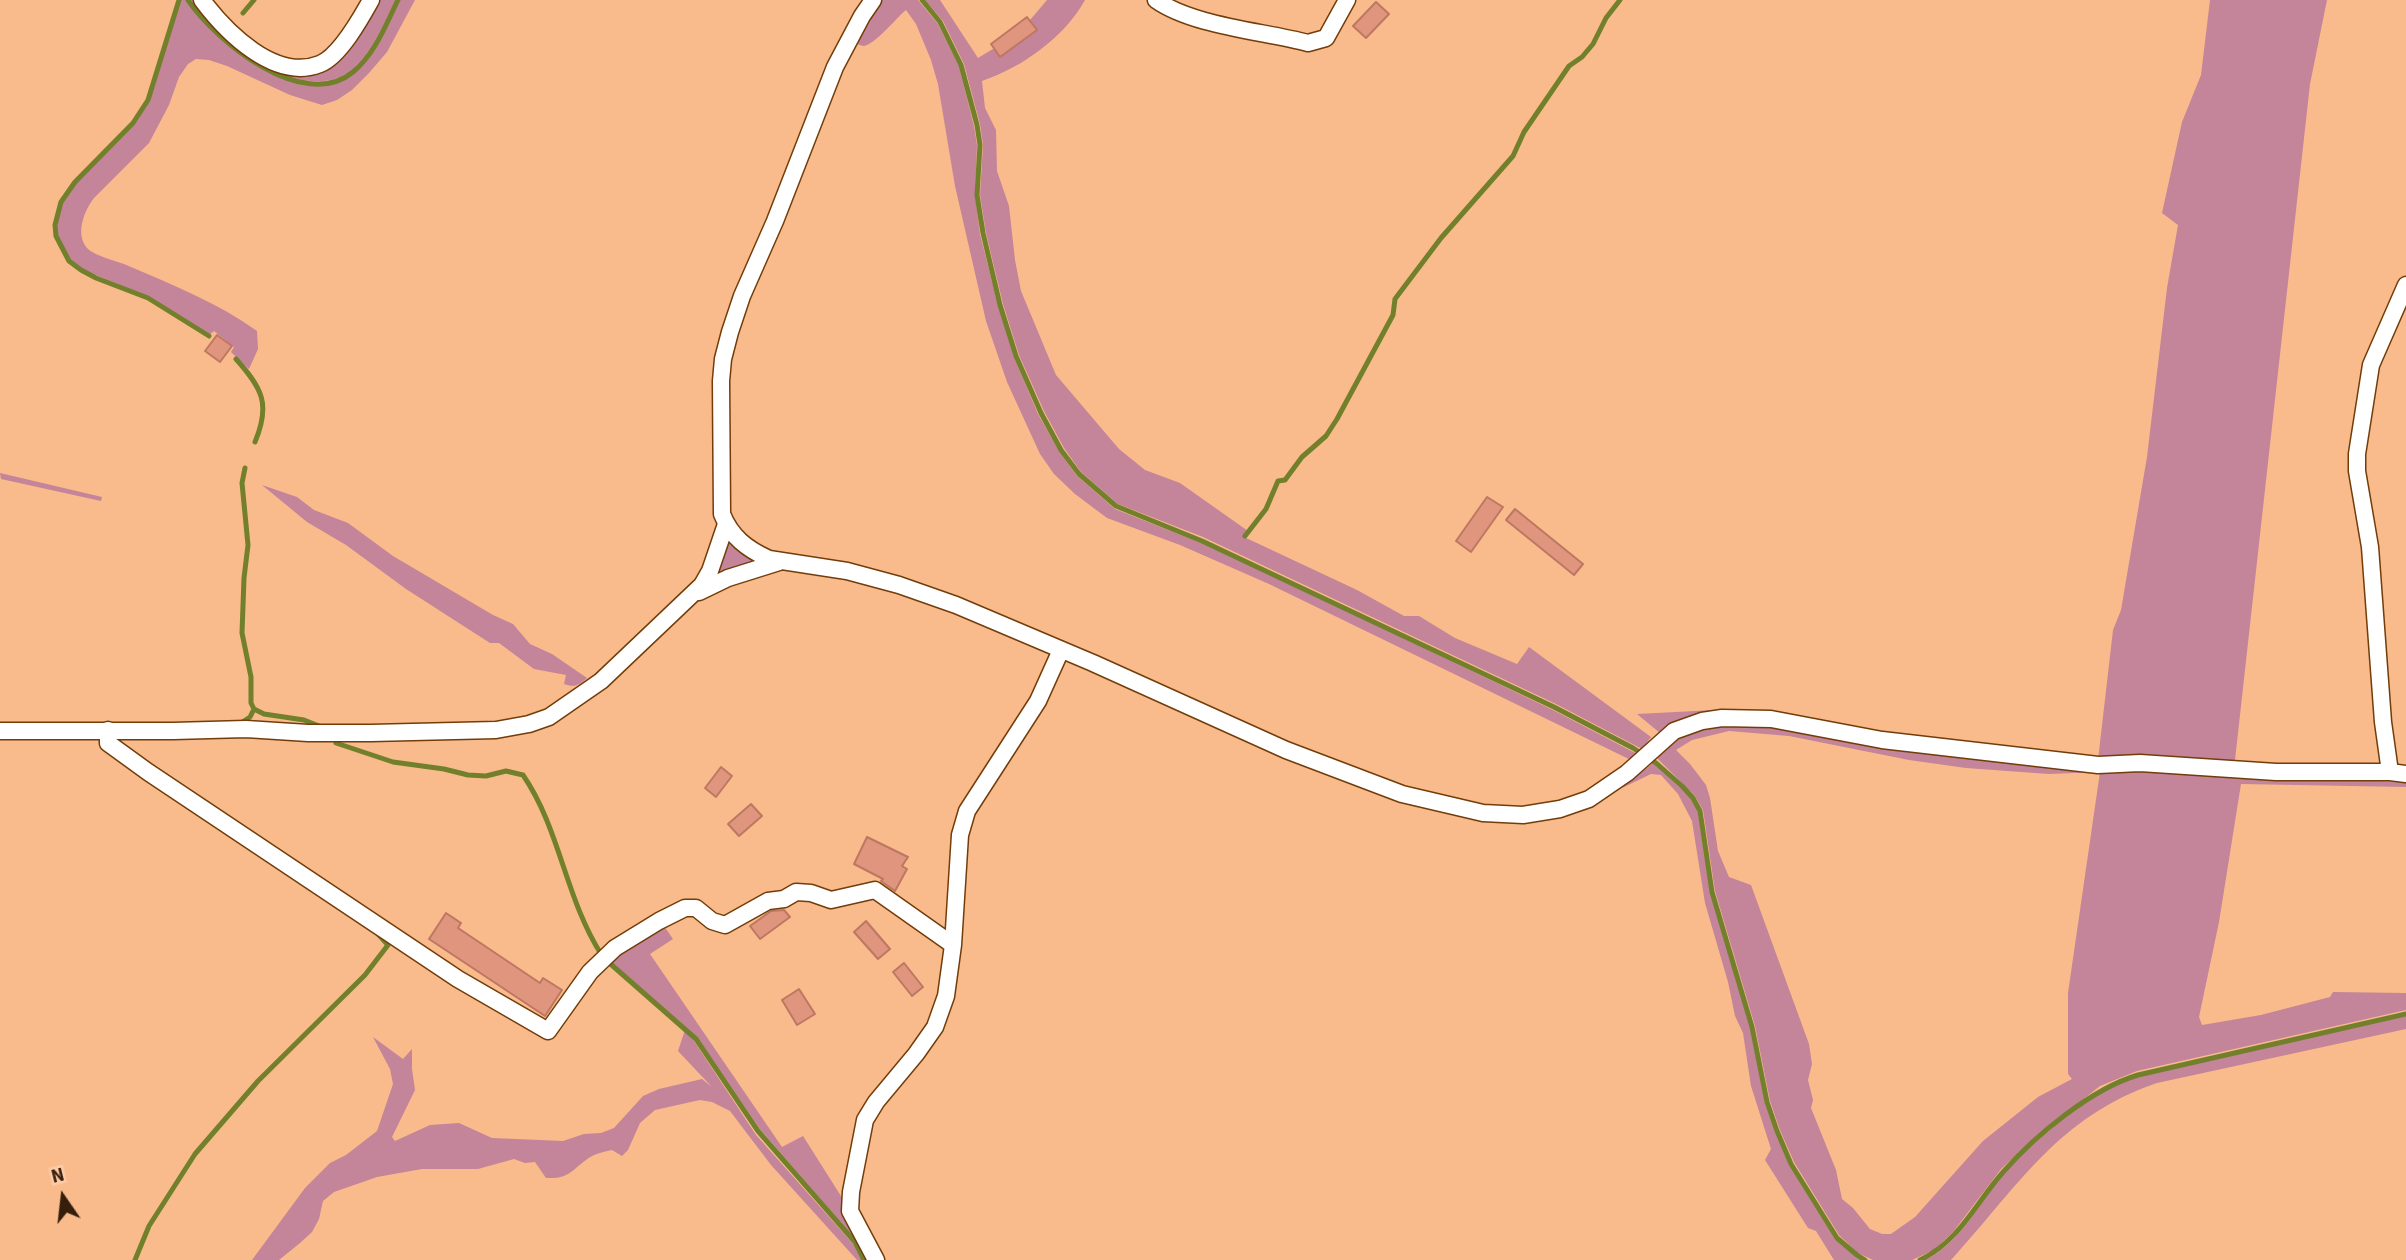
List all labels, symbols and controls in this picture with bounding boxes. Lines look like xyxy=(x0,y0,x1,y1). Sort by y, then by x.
north arrow xyxy=(28,1162,98,1232)
text: N xyxy=(48,1162,67,1191)

